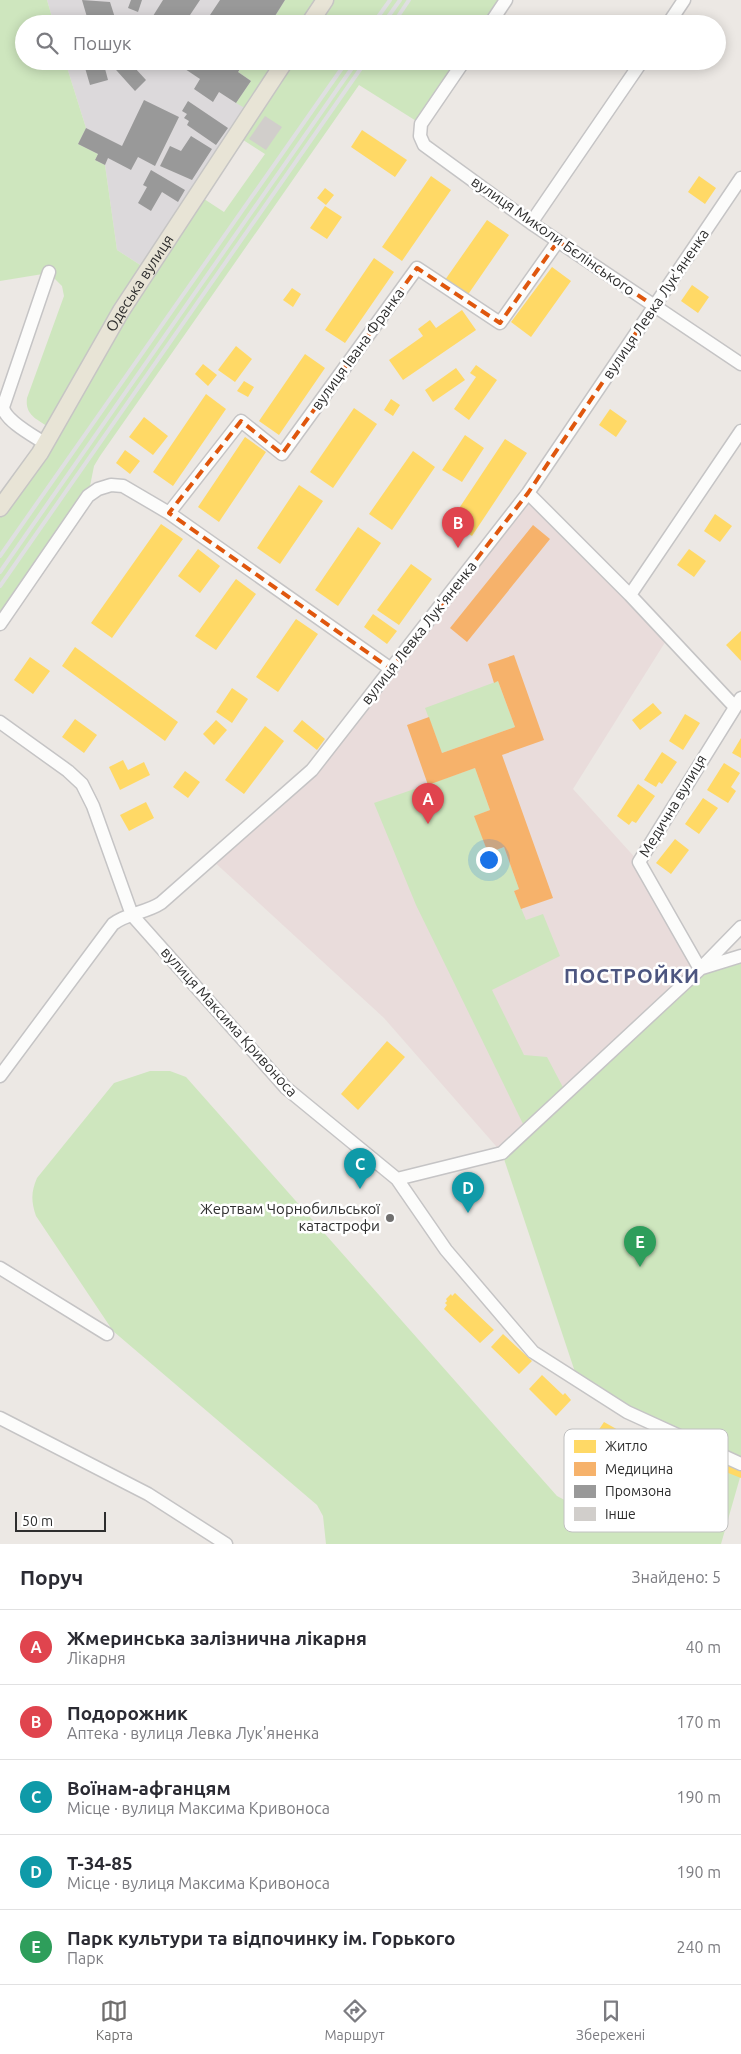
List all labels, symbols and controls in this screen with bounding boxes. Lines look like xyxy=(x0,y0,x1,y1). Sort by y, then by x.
search box xyxy=(15,15,726,70)
icon: search xyxy=(33,29,61,57)
text: Пошук xyxy=(73,32,132,54)
street label: вулиця Миколи Бєлінського xyxy=(468,172,638,299)
street label: вулиця Левка Лук'яненка xyxy=(599,226,712,382)
street label: Одеська вулиця xyxy=(102,231,177,334)
street label: вулиця Івана Франка xyxy=(308,284,408,413)
pin: B xyxy=(442,507,474,548)
street label: вулиця Левка Лук'яненка xyxy=(357,558,480,708)
street label: Медична вулиця xyxy=(635,751,710,860)
pin: A xyxy=(412,783,444,824)
your location xyxy=(476,847,502,873)
street label: вулиця Максима Кривоноса xyxy=(158,943,301,1100)
district label: ПОСТРОЙКИ xyxy=(564,964,700,987)
pin: C xyxy=(344,1148,376,1189)
pin: D xyxy=(452,1172,484,1213)
place label: Жертвам Чорнобильської катастрофи xyxy=(200,1200,380,1234)
marker: Жертвам Чорнобильської катастрофи xyxy=(384,1212,396,1224)
pin: E xyxy=(624,1226,656,1267)
legend xyxy=(564,1429,728,1532)
text: Житло xyxy=(605,1438,648,1454)
text: Медицина xyxy=(605,1461,673,1477)
text: Промзона xyxy=(605,1483,672,1499)
text: Інше xyxy=(605,1506,636,1522)
scale bar xyxy=(15,1509,106,1532)
text: 50 m xyxy=(22,1513,53,1529)
text: Поруч xyxy=(20,1565,83,1589)
text: Знайдено: 5 xyxy=(632,1568,721,1586)
text: Жмеринська залізнична лікарня xyxy=(67,1627,367,1649)
text: A xyxy=(30,1638,42,1656)
text: 40 m xyxy=(685,1638,721,1656)
text: Лікарня xyxy=(67,1649,126,1667)
text: Подорожник xyxy=(67,1702,188,1724)
text: B xyxy=(31,1713,41,1731)
text: 170 m xyxy=(676,1713,721,1731)
text: Аптека · вулиця Левка Лук'яненка xyxy=(67,1724,319,1742)
text: Воїнам-афганцям xyxy=(67,1777,231,1799)
text: C xyxy=(31,1788,41,1806)
text: 190 m xyxy=(676,1788,721,1806)
text: Місце · вулиця Максима Кривоноса xyxy=(67,1799,330,1817)
text: Т-34-85 xyxy=(67,1852,133,1874)
text: D xyxy=(30,1863,42,1881)
text: 190 m xyxy=(676,1863,721,1881)
text: Місце · вулиця Максима Кривоноса xyxy=(67,1874,330,1892)
text: Парк культури та відпочинку ім. Горького xyxy=(67,1927,456,1949)
text: E xyxy=(31,1938,41,1956)
text: 240 m xyxy=(676,1938,721,1956)
text: Парк xyxy=(67,1949,104,1967)
tab: Карта xyxy=(96,1997,133,2043)
tab: Маршрут xyxy=(324,1997,385,2043)
tab: Збережені xyxy=(576,1997,645,2043)

